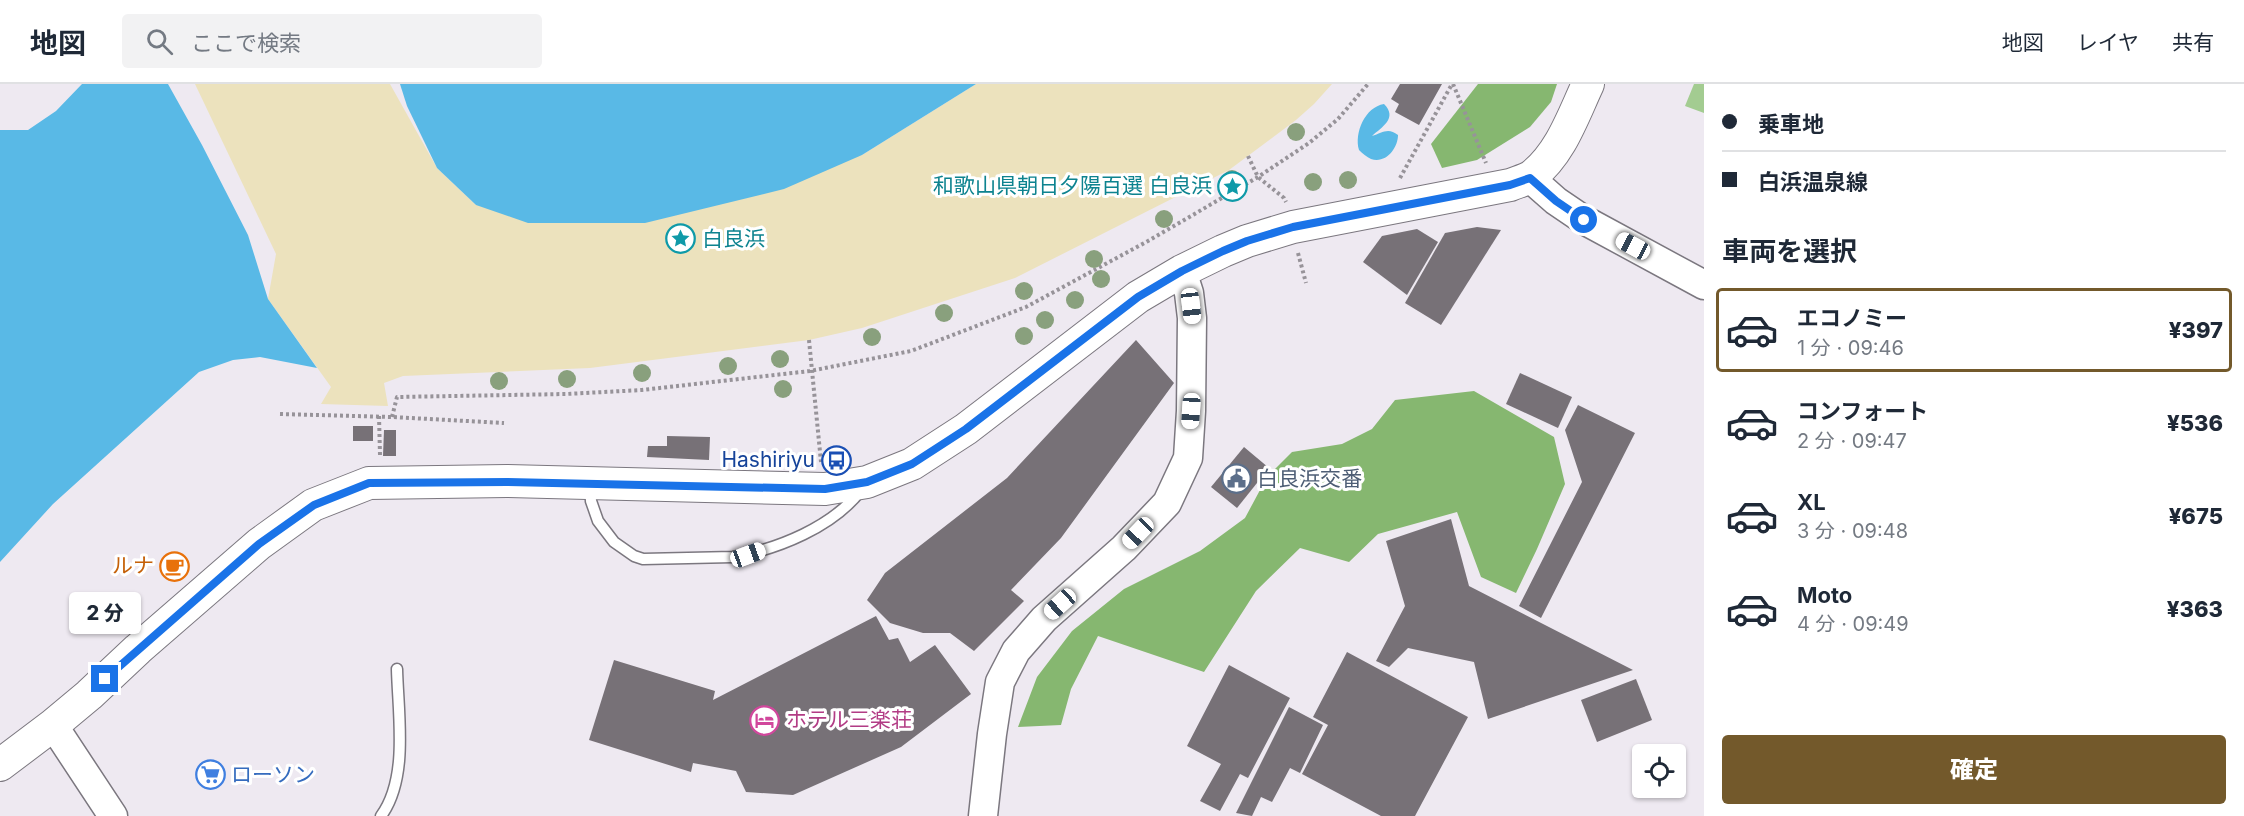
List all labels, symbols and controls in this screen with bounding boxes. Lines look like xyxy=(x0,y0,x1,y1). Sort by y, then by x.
search box xyxy=(122,14,542,68)
icon: search xyxy=(143,25,176,58)
text: 地図 xyxy=(30,26,86,60)
text: ここで検索 xyxy=(191,30,301,56)
text: 地図 xyxy=(2002,30,2044,55)
text: レイヤ xyxy=(2077,30,2139,55)
text: 共有 xyxy=(2172,30,2214,55)
text: 乗車地 xyxy=(1758,111,1824,137)
text: 白浜温泉線 xyxy=(1758,169,1868,195)
place icon: 和歌山県朝日夕陽百選 白良浜 xyxy=(1217,170,1249,202)
place label: 和歌山県朝日夕陽百選 白良浜 xyxy=(933,173,1212,198)
route start xyxy=(1570,206,1597,233)
place icon: 白良浜 xyxy=(665,223,697,255)
place label: 白良浜 xyxy=(702,226,765,251)
car xyxy=(1613,230,1653,262)
text: 車両を選択 xyxy=(1722,235,1857,268)
car xyxy=(1180,287,1202,325)
icon: car xyxy=(1725,303,1779,357)
text: エコノミー xyxy=(1797,305,1907,331)
text: ¥397 xyxy=(2169,317,2223,343)
text: 1 分 · 09:46 xyxy=(1797,336,1904,360)
car xyxy=(1181,392,1201,430)
icon: car xyxy=(1725,396,1779,450)
text: コンフォート xyxy=(1797,398,1928,424)
text: ¥536 xyxy=(2167,410,2223,436)
text: 2 分 · 09:47 xyxy=(1797,429,1907,453)
bus stop icon: Hashiriyu xyxy=(820,444,852,476)
place label: Hashiriyu xyxy=(721,447,815,472)
public building icon: 白良浜交番 xyxy=(1220,463,1252,495)
place label: 白良浜交番 xyxy=(1257,466,1362,491)
icon: car xyxy=(1725,489,1779,543)
text: XL xyxy=(1797,489,1826,515)
text: ¥675 xyxy=(2169,503,2223,529)
car xyxy=(1119,514,1157,552)
text: 3 分 · 09:48 xyxy=(1797,519,1908,543)
car xyxy=(728,540,768,570)
cafe icon: ルナ xyxy=(159,550,191,582)
place label: ルナ xyxy=(112,553,154,578)
icon: car xyxy=(1725,582,1779,636)
text: Moto xyxy=(1797,582,1852,608)
car xyxy=(1041,585,1079,623)
callout: 2 分 xyxy=(69,592,141,634)
text: ¥363 xyxy=(2167,596,2223,622)
text: 2 分 xyxy=(86,601,124,625)
text: 4 分 · 09:49 xyxy=(1797,612,1909,636)
route end xyxy=(91,665,118,692)
hotel icon: ホテル三楽荘 xyxy=(749,704,781,736)
place label: ホテル三楽荘 xyxy=(786,707,912,732)
button: 確定 xyxy=(1722,735,2226,804)
map controls xyxy=(1632,744,1686,798)
button: locate xyxy=(1632,744,1686,798)
supermarket icon: ローソン xyxy=(194,759,226,791)
place label: ローソン xyxy=(231,762,315,787)

